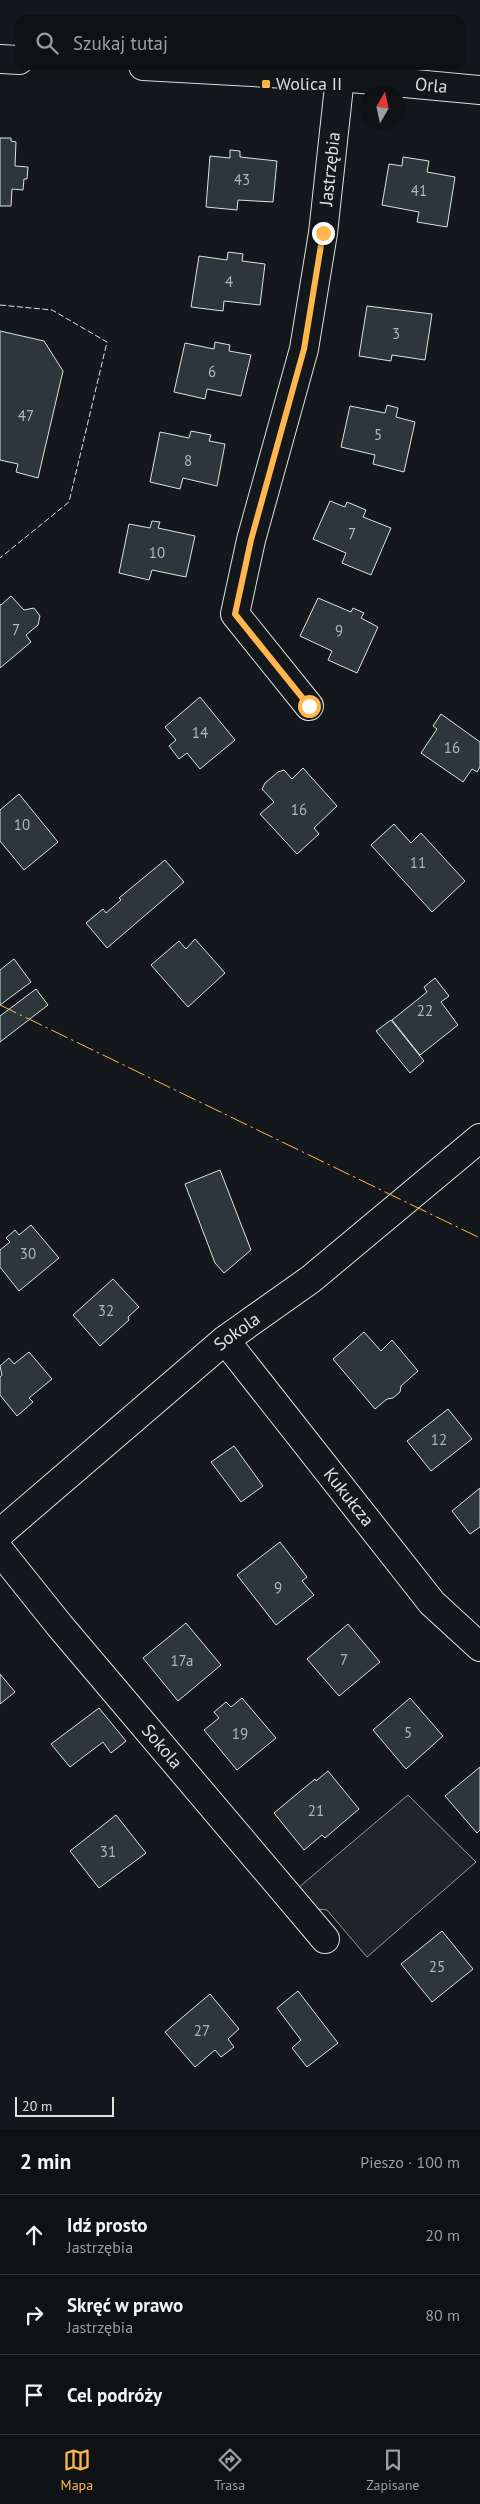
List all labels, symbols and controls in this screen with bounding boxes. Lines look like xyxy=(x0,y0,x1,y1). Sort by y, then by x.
search box xyxy=(15,15,465,70)
icon: search xyxy=(33,29,61,57)
text: Szukaj tutaj xyxy=(73,31,168,55)
place label: Wolica II xyxy=(276,72,342,95)
street label: Orla xyxy=(414,72,449,98)
marker: Wolica II xyxy=(260,78,272,90)
north arrow xyxy=(360,85,405,130)
street label: Jastrzębia xyxy=(314,131,345,208)
house number: 43 xyxy=(234,170,250,189)
house number: 41 xyxy=(411,181,427,200)
route end xyxy=(312,222,335,245)
house number: 4 xyxy=(225,272,233,291)
house number: 3 xyxy=(392,324,400,343)
house number: 6 xyxy=(208,362,216,381)
house number: 47 xyxy=(18,406,34,425)
house number: 5 xyxy=(374,425,382,444)
house number: 8 xyxy=(184,451,192,470)
house number: 7 xyxy=(348,524,356,543)
house number: 10 xyxy=(149,543,165,562)
house number: 7 xyxy=(12,620,20,639)
house number: 9 xyxy=(335,621,343,640)
route start xyxy=(298,695,321,718)
house number: 14 xyxy=(192,723,208,742)
house number: 16 xyxy=(444,738,460,757)
house number: 16 xyxy=(291,800,307,819)
house number: 10 xyxy=(14,815,30,834)
house number: 11 xyxy=(410,853,426,872)
house number: 22 xyxy=(417,1001,433,1020)
house number: 30 xyxy=(20,1244,36,1263)
house number: 32 xyxy=(98,1301,114,1320)
street label: Sokola xyxy=(209,1307,264,1356)
house number: 12 xyxy=(431,1430,447,1449)
street label: Kukułcza xyxy=(319,1463,379,1531)
house number: 9 xyxy=(274,1578,282,1597)
house number: 7 xyxy=(340,1650,348,1669)
house number: 17a xyxy=(170,1651,194,1670)
street label: Sokola xyxy=(137,1719,188,1773)
house number: 5 xyxy=(404,1723,412,1742)
house number: 19 xyxy=(232,1724,248,1743)
house number: 21 xyxy=(308,1801,324,1820)
house number: 31 xyxy=(100,1842,116,1861)
house number: 25 xyxy=(429,1957,445,1976)
house number: 27 xyxy=(194,2021,210,2040)
scale bar xyxy=(15,2094,114,2117)
text: 20 m xyxy=(22,2097,52,2115)
text: 2 min xyxy=(20,2148,71,2175)
text: Pieszo · 100 m xyxy=(360,2152,460,2172)
text: Idź prosto xyxy=(67,2213,147,2237)
icon: ahead xyxy=(20,2221,48,2249)
text: 20 m xyxy=(425,2225,460,2245)
text: Jastrzębia xyxy=(67,2237,133,2257)
text: Skręć w prawo xyxy=(67,2293,183,2317)
icon: right xyxy=(20,2301,48,2329)
text: 80 m xyxy=(425,2305,460,2325)
text: Jastrzębia xyxy=(67,2317,133,2337)
icon: arrive xyxy=(20,2381,48,2409)
text: Cel podróży xyxy=(67,2383,162,2407)
tab: Mapa xyxy=(61,2446,93,2494)
tab: Trasa xyxy=(214,2446,245,2494)
tab: Zapisane xyxy=(366,2446,419,2494)

